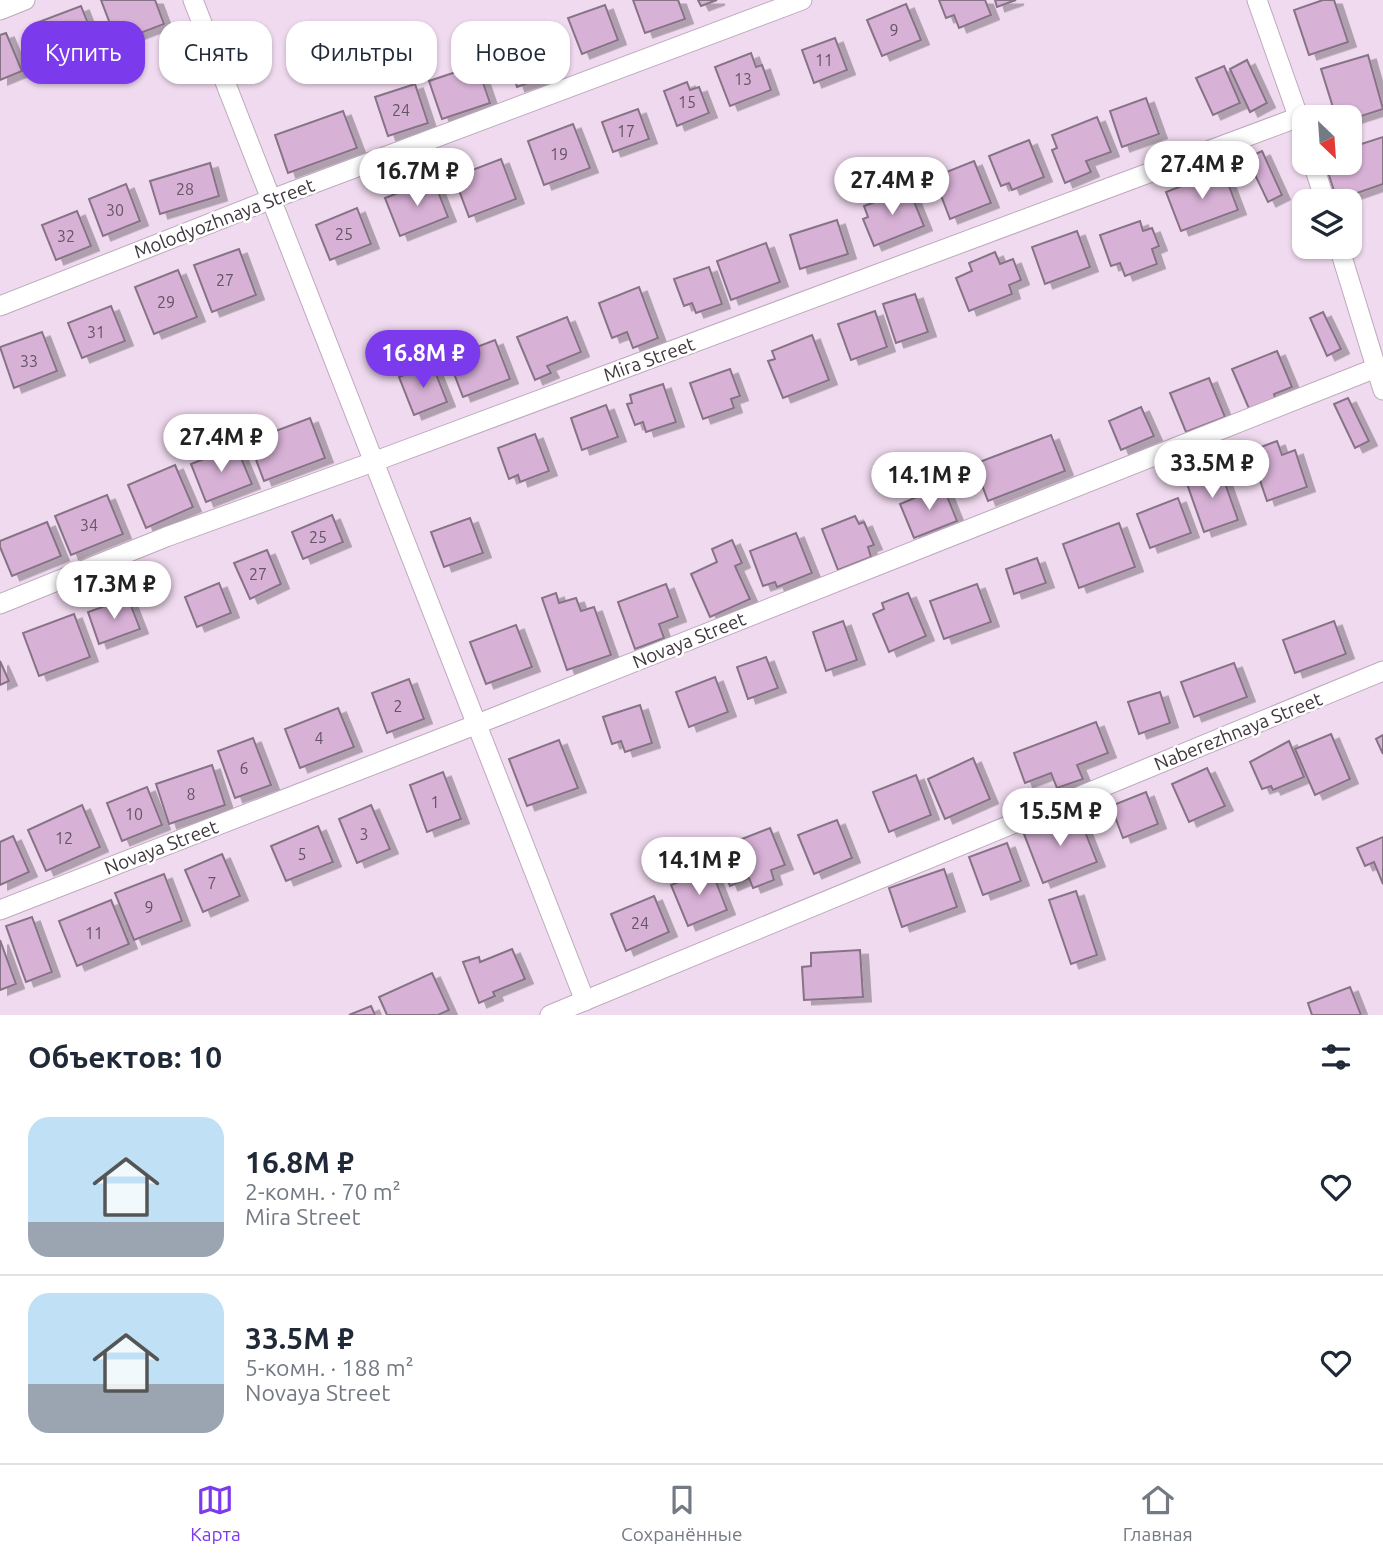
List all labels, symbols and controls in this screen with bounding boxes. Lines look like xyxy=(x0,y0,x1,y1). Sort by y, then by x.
chip: Купить xyxy=(21,21,145,84)
chip: Снять xyxy=(159,21,272,84)
chip: Фильтры xyxy=(286,21,437,84)
chip: Новое xyxy=(451,21,570,84)
house number: 9 xyxy=(889,21,899,39)
house number: 11 xyxy=(815,51,833,69)
house number: 13 xyxy=(734,70,752,88)
house number: 15 xyxy=(678,93,696,111)
house number: 24 xyxy=(392,101,410,119)
north arrow xyxy=(1292,105,1362,175)
map controls xyxy=(1292,105,1362,259)
house number: 17 xyxy=(617,122,635,140)
pin: 27.4M ₽ xyxy=(1137,142,1267,201)
house number: 19 xyxy=(550,145,568,163)
pin: 16.7M ₽ xyxy=(352,148,482,208)
text: 27.4M ₽ xyxy=(1160,151,1244,176)
text: 16.7M ₽ xyxy=(375,158,459,183)
pin: 27.4M ₽ xyxy=(827,158,957,217)
text: 27.4M ₽ xyxy=(850,167,934,192)
street label: Molodyozhnaya Street xyxy=(131,173,318,263)
house number: 28 xyxy=(176,180,194,198)
button: layers xyxy=(1292,189,1362,259)
house number: 30 xyxy=(106,201,124,219)
house number: 25 xyxy=(335,225,353,243)
house number: 32 xyxy=(57,227,75,245)
house number: 27 xyxy=(216,271,234,289)
house number: 29 xyxy=(157,293,175,311)
house number: 31 xyxy=(87,323,105,341)
pin: 16.8M ₽ xyxy=(358,330,488,390)
street label: Mira Street xyxy=(600,332,698,386)
text: 16.8M ₽ xyxy=(381,340,465,365)
house number: 33 xyxy=(20,352,38,370)
pin: 27.4M ₽ xyxy=(156,414,286,474)
text: 27.4M ₽ xyxy=(179,424,263,449)
pin: 33.5M ₽ xyxy=(1147,440,1277,500)
text: 33.5M ₽ xyxy=(1170,450,1254,475)
pin: 14.1M ₽ xyxy=(864,452,994,512)
text: 14.1M ₽ xyxy=(887,462,971,487)
house number: 34 xyxy=(80,516,98,534)
house number: 25 xyxy=(309,528,327,546)
pin: 17.3M ₽ xyxy=(49,562,179,621)
house number: 27 xyxy=(249,565,267,583)
text: 17.3M ₽ xyxy=(72,571,156,596)
street label: Novaya Street xyxy=(629,607,749,673)
street label: Naberezhnaya Street xyxy=(1151,687,1326,775)
house number: 2 xyxy=(393,697,403,715)
house number: 4 xyxy=(314,729,324,747)
house number: 6 xyxy=(239,759,249,777)
house number: 8 xyxy=(186,785,196,803)
pin: 15.5M ₽ xyxy=(995,788,1125,848)
house number: 1 xyxy=(430,793,440,811)
text: 15.5M ₽ xyxy=(1018,798,1102,823)
house number: 10 xyxy=(125,805,143,823)
street label: Novaya Street xyxy=(101,815,221,879)
house number: 3 xyxy=(359,825,369,843)
house number: 12 xyxy=(55,829,73,847)
pin: 14.1M ₽ xyxy=(634,838,764,897)
house number: 5 xyxy=(297,845,307,863)
text: 14.1M ₽ xyxy=(657,847,741,872)
house number: 7 xyxy=(207,874,217,892)
house number: 9 xyxy=(144,898,154,916)
house number: 24 xyxy=(631,914,649,932)
house number: 11 xyxy=(85,924,103,942)
icon: filters xyxy=(1317,1038,1355,1076)
text: Объектов: 10 xyxy=(28,1040,222,1074)
icon: home xyxy=(84,1145,168,1229)
text: 16.8M ₽ xyxy=(245,1145,354,1179)
icon: heart xyxy=(1317,1168,1355,1206)
text: 2-комн. · 70 m² xyxy=(245,1179,401,1204)
text: Mira Street xyxy=(245,1204,361,1229)
icon: home xyxy=(84,1321,168,1405)
text: 33.5M ₽ xyxy=(245,1321,354,1355)
icon: heart xyxy=(1317,1344,1355,1382)
text: 5-комн. · 188 m² xyxy=(245,1355,414,1380)
text: Novaya Street xyxy=(245,1380,390,1405)
tab: Карта xyxy=(190,1481,241,1545)
tab: Сохранённые xyxy=(621,1481,743,1545)
tab: Главная xyxy=(1123,1481,1193,1545)

